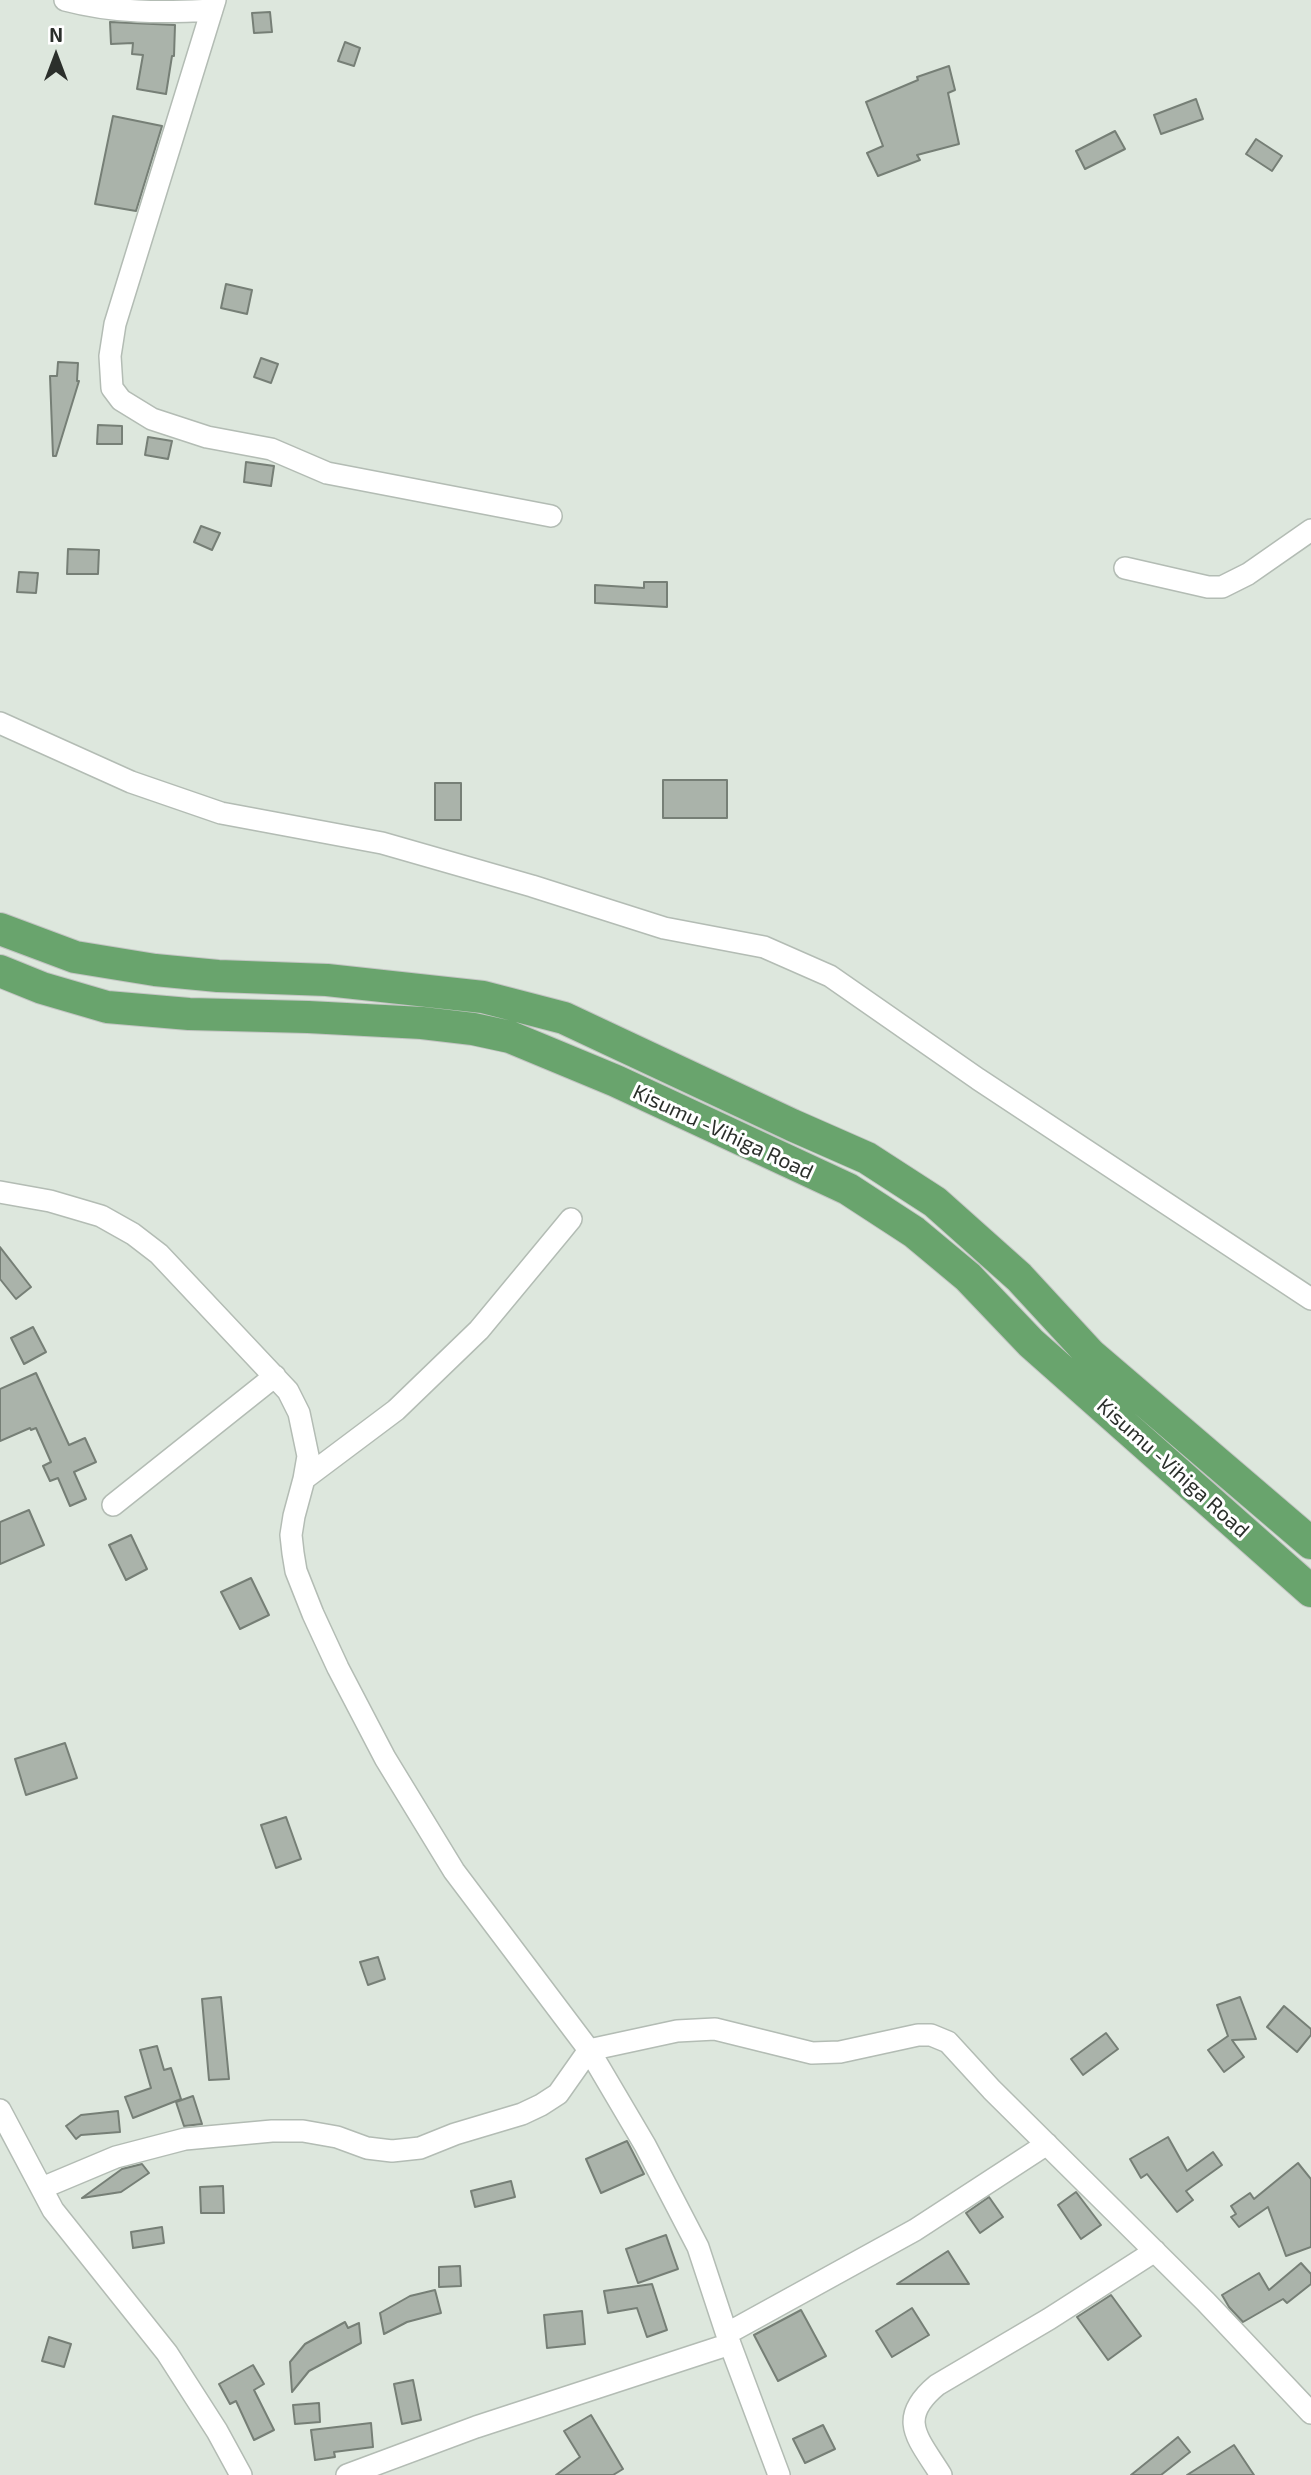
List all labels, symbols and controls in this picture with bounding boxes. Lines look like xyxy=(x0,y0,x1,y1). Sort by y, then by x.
north arrow xyxy=(21,21,91,91)
text: N xyxy=(49,23,63,46)
street label: Kisumu -Vihiga Road xyxy=(629,1079,817,1185)
street label: Kisumu -Vihiga Road xyxy=(1092,1393,1254,1543)

